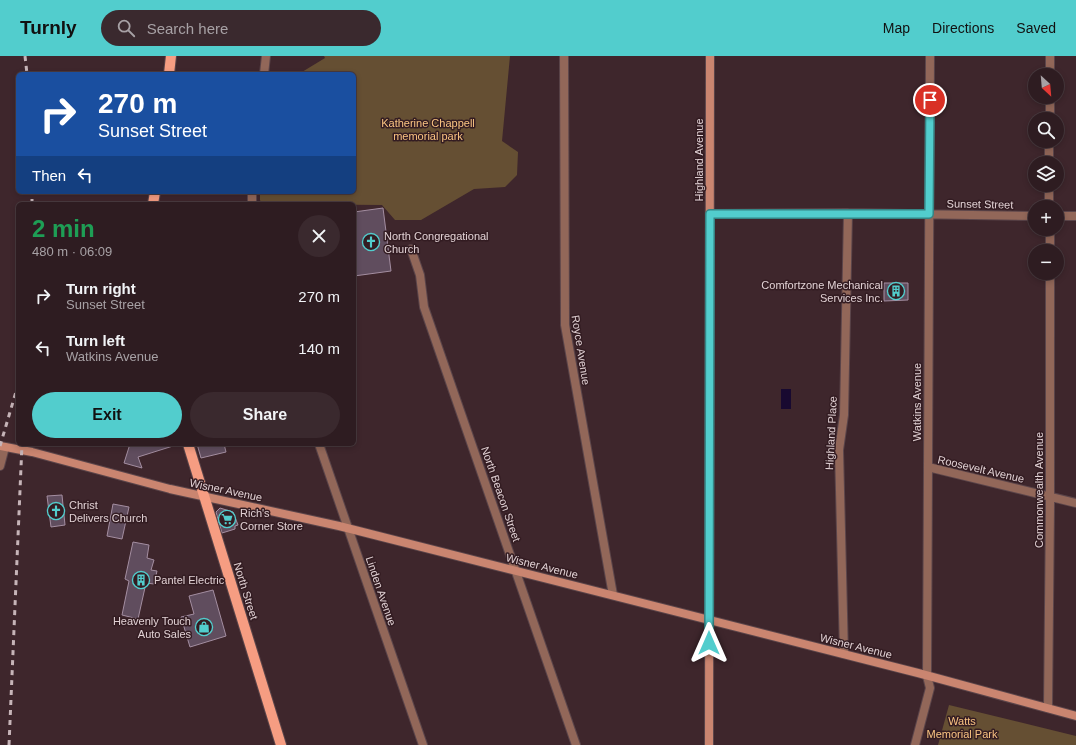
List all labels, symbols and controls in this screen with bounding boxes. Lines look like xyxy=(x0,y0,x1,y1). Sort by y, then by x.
search box xyxy=(101,10,381,46)
text: Turnly xyxy=(20,17,77,38)
icon: search xyxy=(115,17,137,39)
text: Search here xyxy=(147,20,228,37)
text: Map xyxy=(883,20,910,36)
text: Directions xyxy=(932,20,994,36)
text: Saved xyxy=(1016,20,1056,36)
north arrow xyxy=(1028,68,1064,104)
map controls xyxy=(1028,68,1064,280)
pin xyxy=(913,83,947,117)
icon: right xyxy=(32,88,84,140)
text: 270 m xyxy=(98,88,177,119)
icon: arrive xyxy=(919,89,941,111)
button: search xyxy=(1028,112,1064,148)
park label: Katherine Chappell memorial park xyxy=(381,117,475,142)
street label: Highland Avenue xyxy=(693,119,705,201)
text: Sunset Street xyxy=(98,121,207,141)
button: layers xyxy=(1028,156,1064,192)
icon: left xyxy=(74,164,96,186)
text: Then xyxy=(32,167,66,184)
street label: Sunset Street xyxy=(947,197,1013,211)
button: + xyxy=(1028,200,1064,236)
text: 2 min xyxy=(32,215,95,242)
button: close xyxy=(298,215,340,257)
place label: North Congregational Church xyxy=(384,230,489,255)
church icon: North Congregational Church xyxy=(361,232,381,252)
text: 480 m · 06:09 xyxy=(32,244,112,259)
button: − xyxy=(1028,244,1064,280)
place label: Comfortzone Mechanical Services Inc. xyxy=(761,279,883,304)
text: Turn right xyxy=(66,280,136,297)
building icon: Comfortzone Mechanical Services Inc. xyxy=(886,281,906,301)
icon: right xyxy=(32,285,54,307)
text: 270 m xyxy=(298,288,340,305)
text: Sunset Street xyxy=(66,297,145,312)
street label: Royce Avenue xyxy=(570,314,592,386)
text: Turn left xyxy=(66,332,125,349)
icon: left xyxy=(32,337,54,359)
text: 140 m xyxy=(298,340,340,357)
text: Watkins Avenue xyxy=(66,349,159,364)
street label: Watkins Avenue xyxy=(911,363,923,441)
button: Exit xyxy=(32,392,182,438)
button: Share xyxy=(190,392,340,438)
street label: Highland Place xyxy=(823,396,839,470)
street label: Commonwealth Avenue xyxy=(1033,432,1045,548)
street label: North Beacon Street xyxy=(479,445,523,543)
street label: Roosevelt Avenue xyxy=(937,453,1025,485)
street label: Wisner Avenue xyxy=(189,476,263,504)
place label: Christ Delivers Church xyxy=(69,499,147,524)
church icon: Christ Delivers Church xyxy=(46,501,66,521)
place label: Rich's Corner Store xyxy=(240,507,303,532)
supermarket icon: Rich's Corner Store xyxy=(217,509,237,529)
street label: Wisner Avenue xyxy=(505,551,579,581)
street label: Linden Avenue xyxy=(364,555,398,627)
street label: North Street xyxy=(232,561,260,621)
building icon: Pantel Electric xyxy=(131,570,151,590)
place label: Pantel Electric xyxy=(154,574,225,586)
place label: Heavenly Touch Auto Sales xyxy=(113,615,191,640)
shop icon: Heavenly Touch Auto Sales xyxy=(194,617,214,637)
position arrow xyxy=(688,622,730,664)
street label: Wisner Avenue xyxy=(819,631,893,661)
park label: Watts Memorial Park xyxy=(927,715,998,740)

